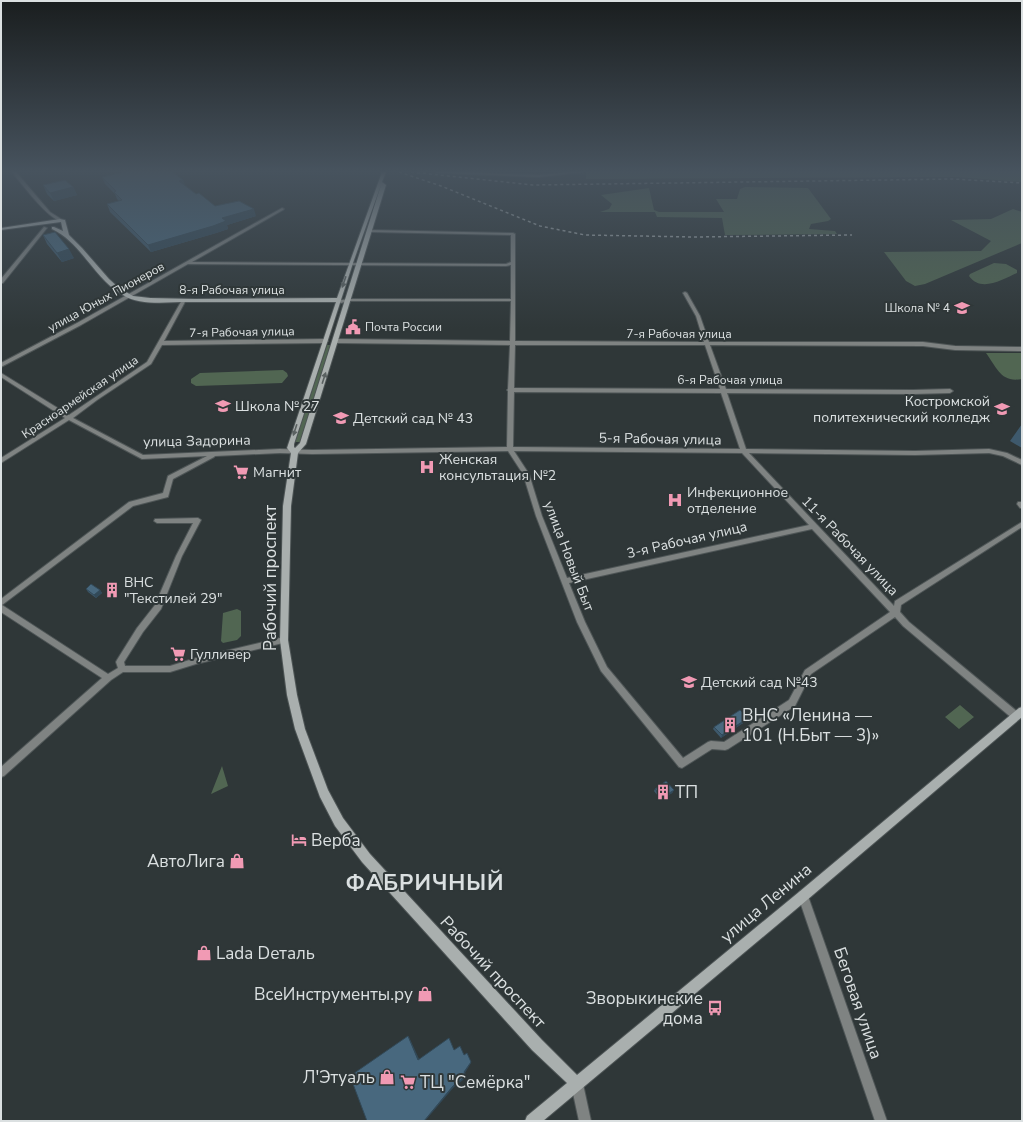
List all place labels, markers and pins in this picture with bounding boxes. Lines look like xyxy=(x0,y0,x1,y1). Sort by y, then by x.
school or university icon: Школа № 4 xyxy=(953,299,971,317)
place label: Школа № 4 xyxy=(885,300,950,316)
public building icon: Почта России xyxy=(344,318,362,336)
place label: Почта России xyxy=(365,319,442,335)
place label: Костромской политехнический колледж xyxy=(813,392,990,427)
school or university icon: Школа № 27 xyxy=(214,397,232,415)
place label: Школа № 27 xyxy=(235,397,320,416)
school or university icon: Костромской политехнический колледж xyxy=(993,400,1011,418)
school or university icon: Детский сад № 43 xyxy=(332,409,350,427)
place label: Детский сад № 43 xyxy=(353,409,473,428)
place label: Женская консультация №2 xyxy=(439,450,556,485)
hospital icon: Женская консультация №2 xyxy=(418,458,436,476)
supermarket icon: Магнит xyxy=(232,463,250,481)
place label: Магнит xyxy=(253,463,302,482)
place label: Инфекционное отделение xyxy=(687,483,788,518)
hospital icon: Инфекционное отделение xyxy=(666,491,684,509)
place label: ВНС "Текстилей 29" xyxy=(124,573,222,608)
building icon: ВНС "Текстилей 29" xyxy=(103,581,121,599)
supermarket icon: Гулливер xyxy=(169,645,187,663)
place label: Гулливер xyxy=(190,645,251,664)
school or university icon: Детский сад №43 xyxy=(680,673,698,691)
place label: Детский сад №43 xyxy=(701,673,818,692)
place label: ВНС «Ленина — 101 (Н.Быт — 3)» xyxy=(742,704,879,747)
building icon: ВНС «Ленина — 101 (Н.Быт — 3)» xyxy=(721,716,739,734)
place label: ТП xyxy=(675,781,698,804)
building icon: ТП xyxy=(654,783,672,801)
place label: Верба xyxy=(311,829,361,852)
hotel icon: Верба xyxy=(290,831,308,849)
place label: АвтоЛига xyxy=(147,850,225,873)
shop icon: АвтоЛига xyxy=(228,852,246,870)
place label: Lada Dеталь xyxy=(216,942,315,965)
shop icon: Lada Dеталь xyxy=(195,944,213,962)
place label: ВсеИнструменты.ру xyxy=(254,983,413,1006)
shop icon: ВсеИнструменты.ру xyxy=(416,985,434,1003)
place label: Зворыкинские дома xyxy=(586,987,703,1030)
bus stop icon: Зворыкинские дома xyxy=(706,999,724,1017)
place label: Л'Этуаль xyxy=(303,1066,375,1089)
shop icon: Л'Этуаль xyxy=(378,1068,396,1086)
place label: ТЦ "Семёрка" xyxy=(420,1071,530,1094)
supermarket icon: ТЦ "Семёрка" xyxy=(399,1073,417,1091)

